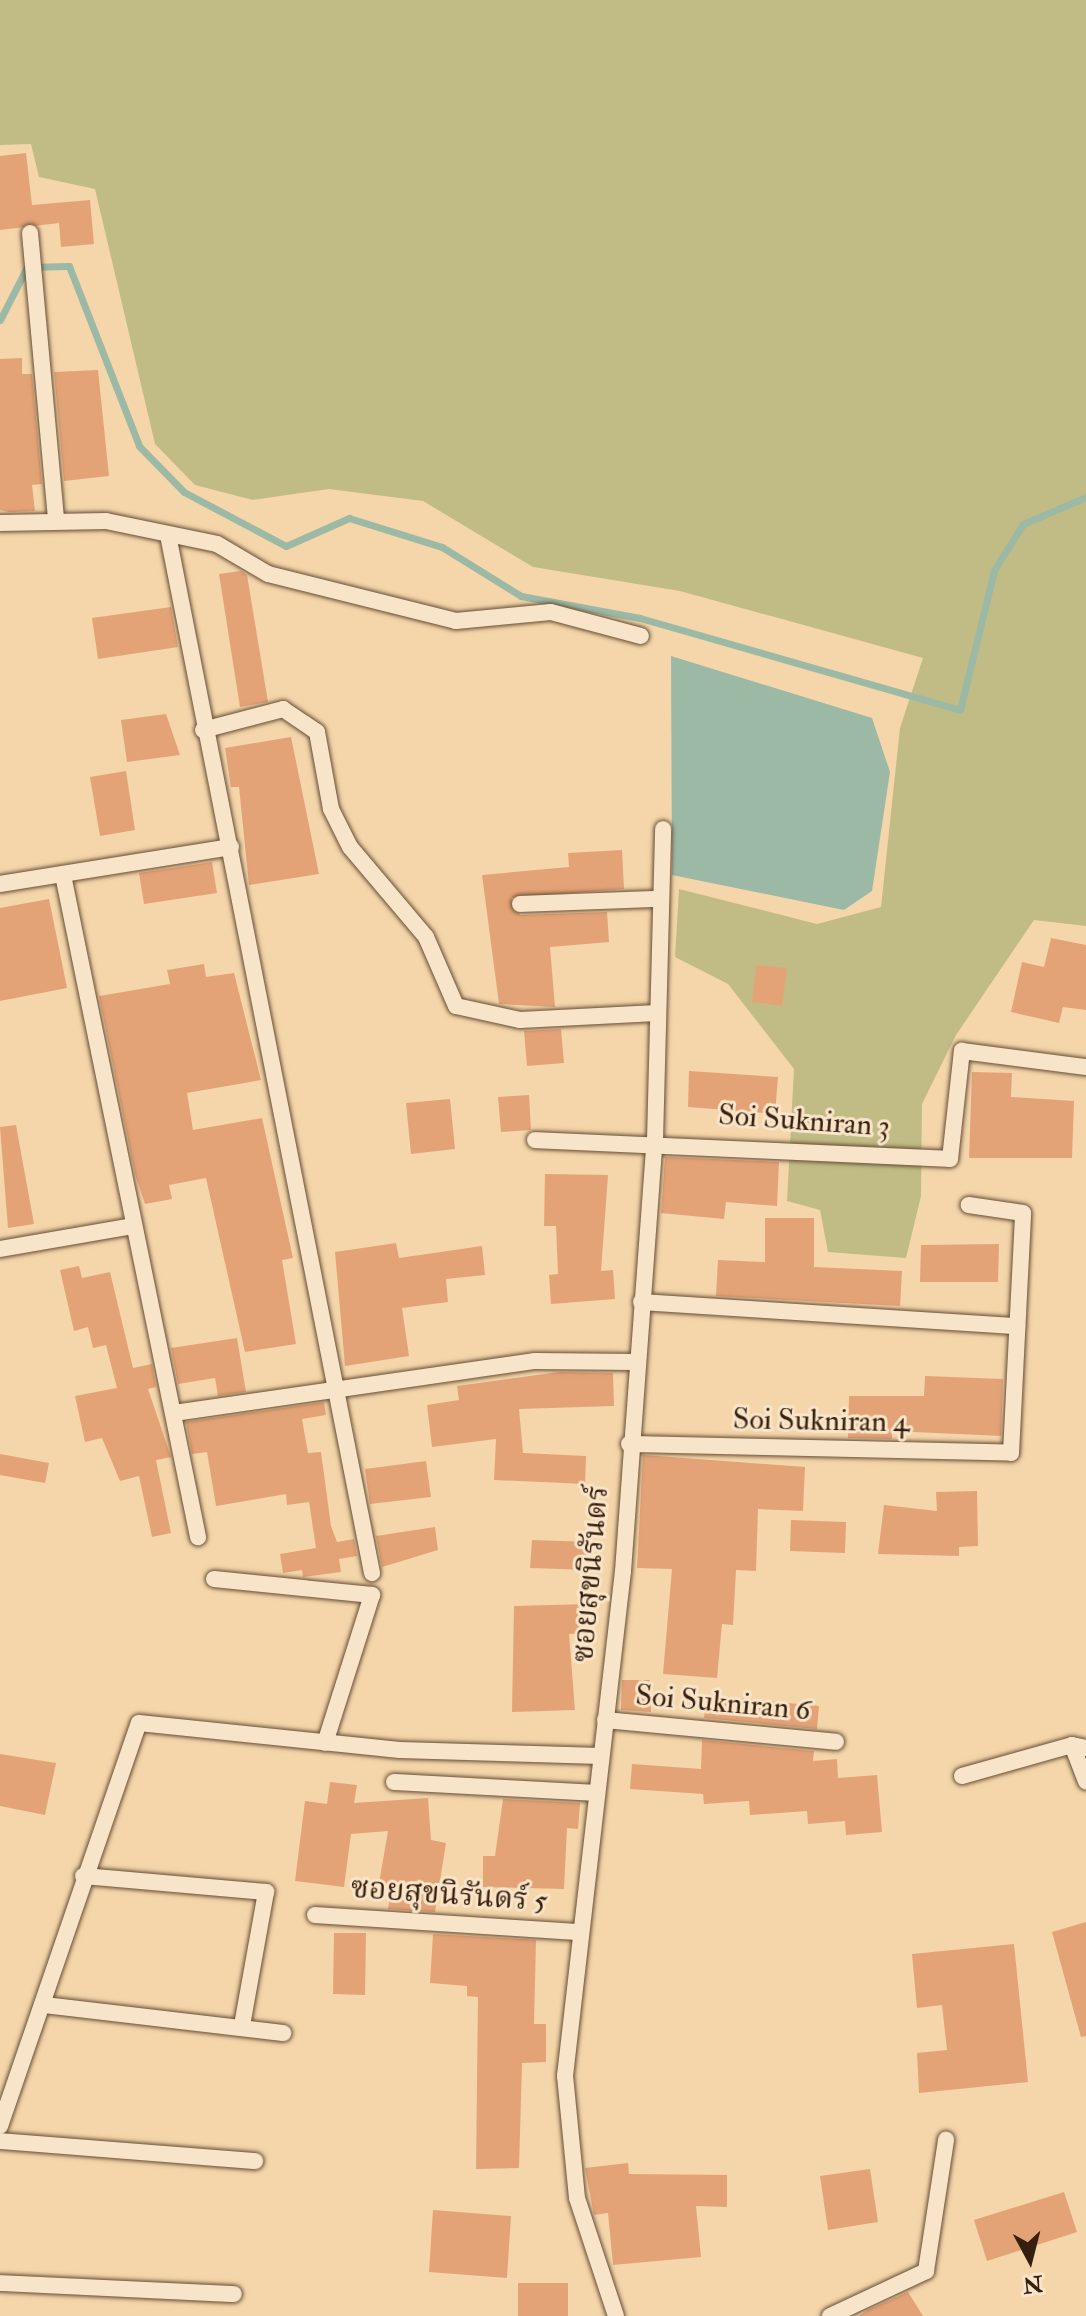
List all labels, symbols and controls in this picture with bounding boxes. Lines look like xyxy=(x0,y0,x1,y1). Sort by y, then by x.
street label: Soi Sukniran 3 xyxy=(717,1097,891,1145)
street label: Soi Sukniran 4 xyxy=(732,1401,910,1441)
street label: ซอยสุขนิรันดร์ xyxy=(565,1484,617,1664)
street label: Soi Sukniran 6 xyxy=(634,1677,812,1729)
street label: ซอยสุขนิรันดร์ 5 xyxy=(349,1870,549,1920)
north arrow xyxy=(990,2220,1070,2300)
text: N xyxy=(1021,2269,1044,2299)

